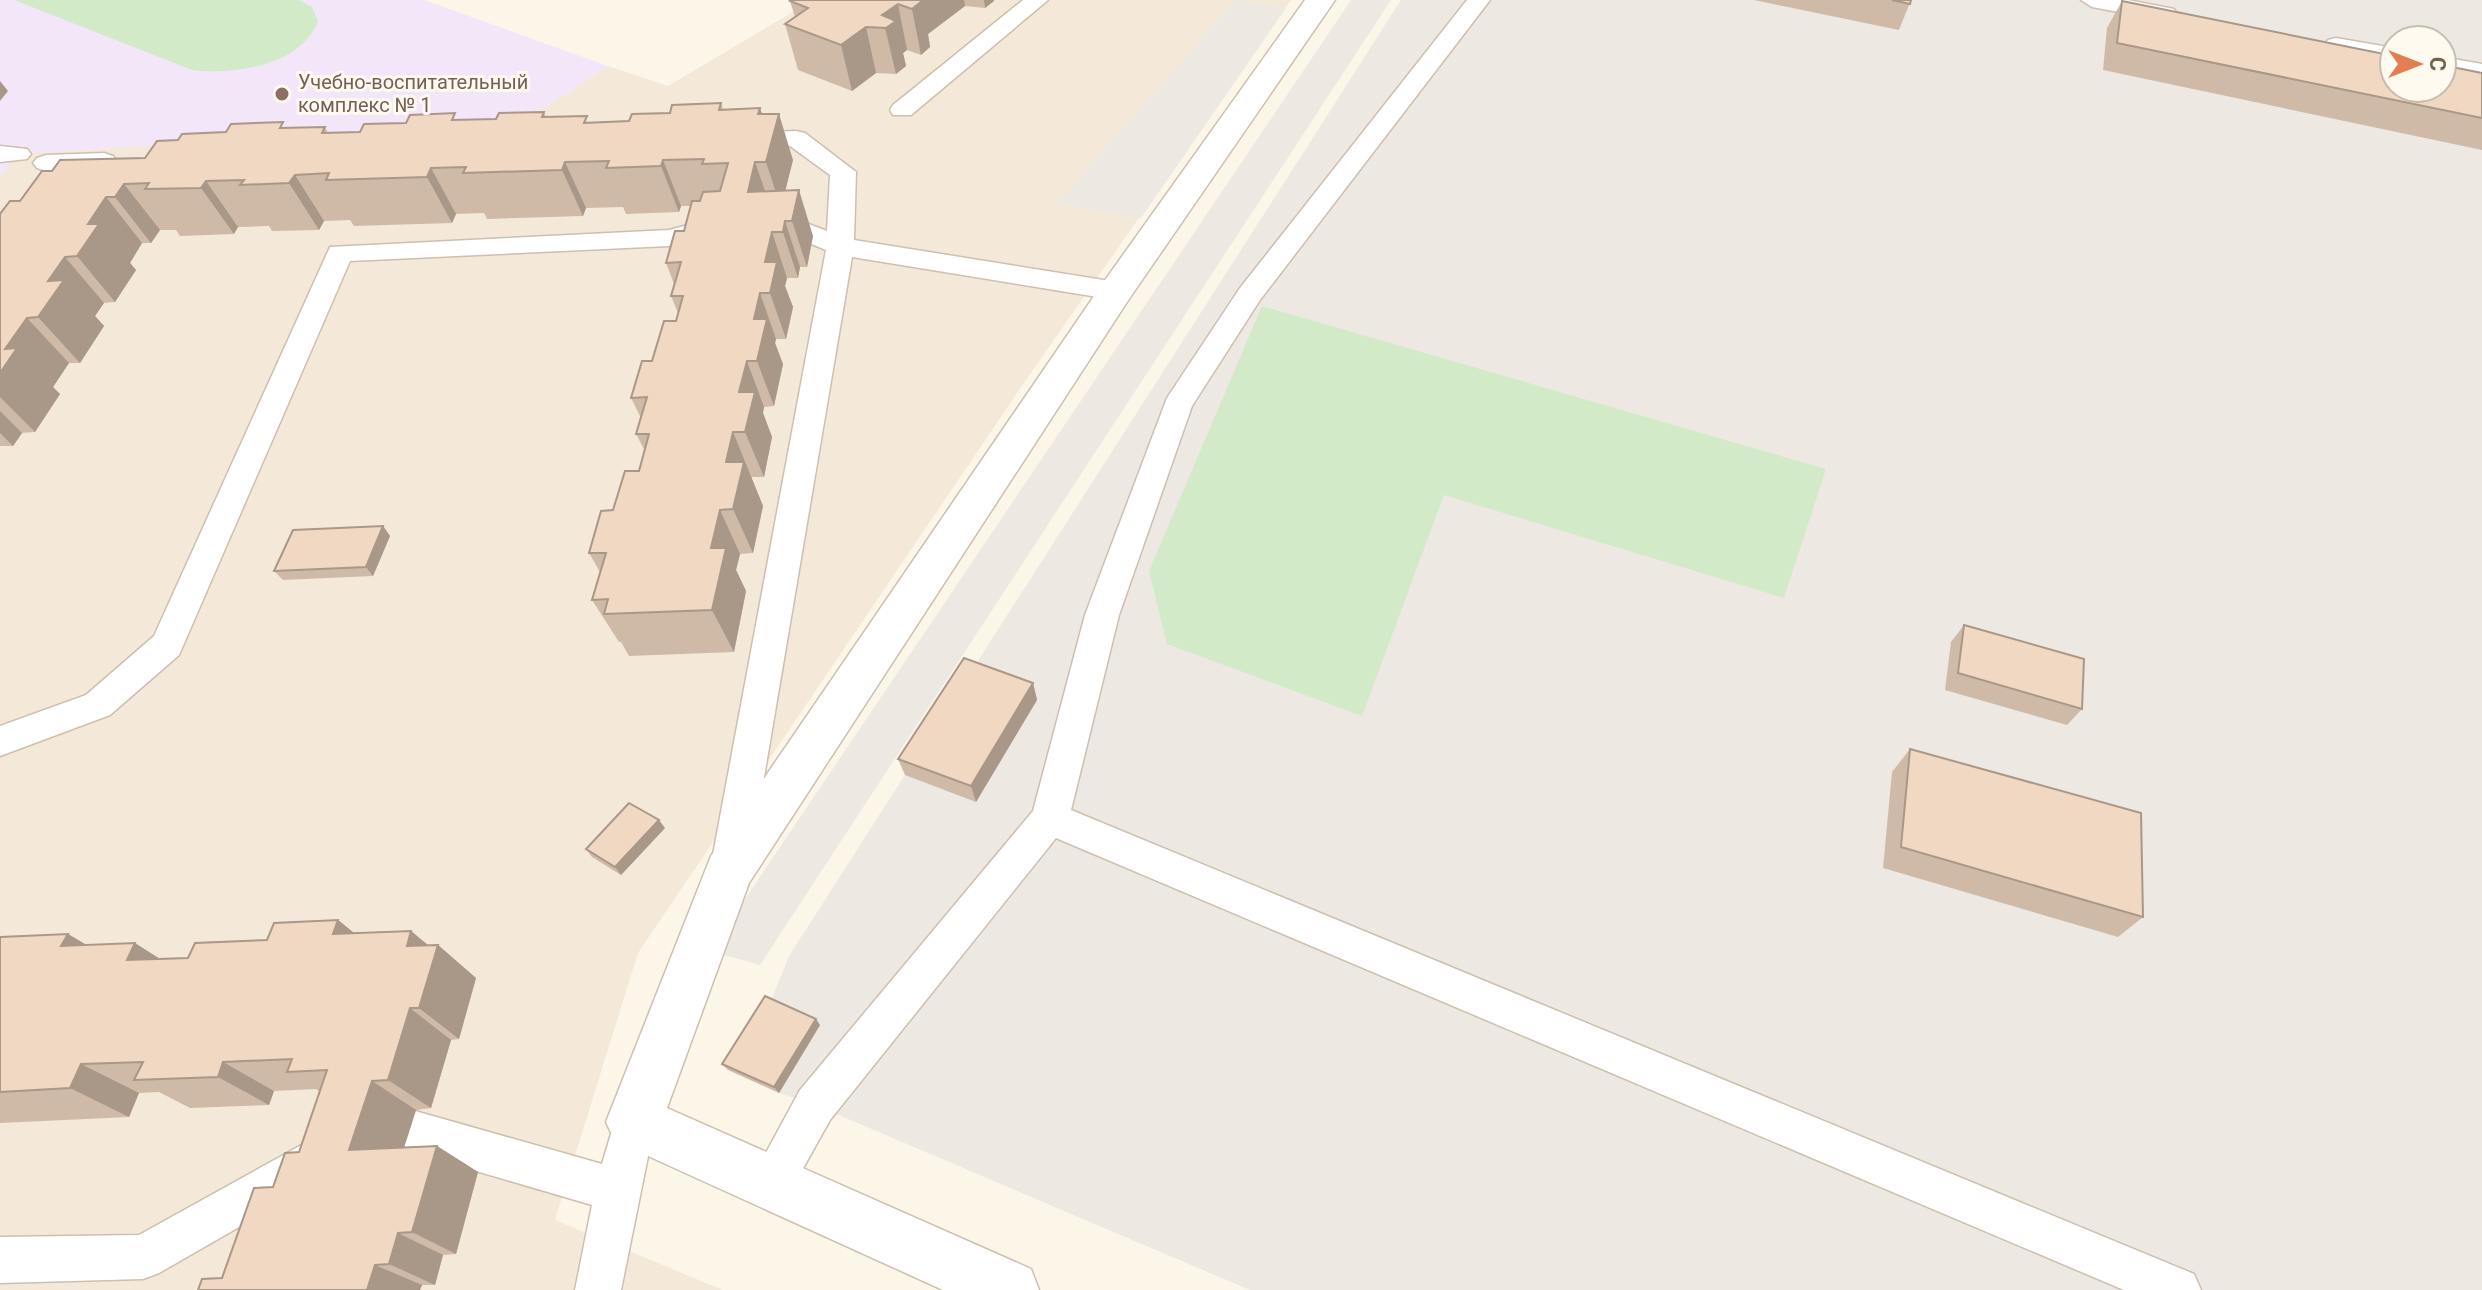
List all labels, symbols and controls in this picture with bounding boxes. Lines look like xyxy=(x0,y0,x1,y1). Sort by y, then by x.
north arrow xyxy=(2378,24,2458,104)
text: С xyxy=(2425,57,2450,71)
place label: Учебно-воспитательный комплекс № 1 xyxy=(298,70,528,117)
marker: Учебно-воспитательный комплекс № 1 xyxy=(273,85,291,103)

